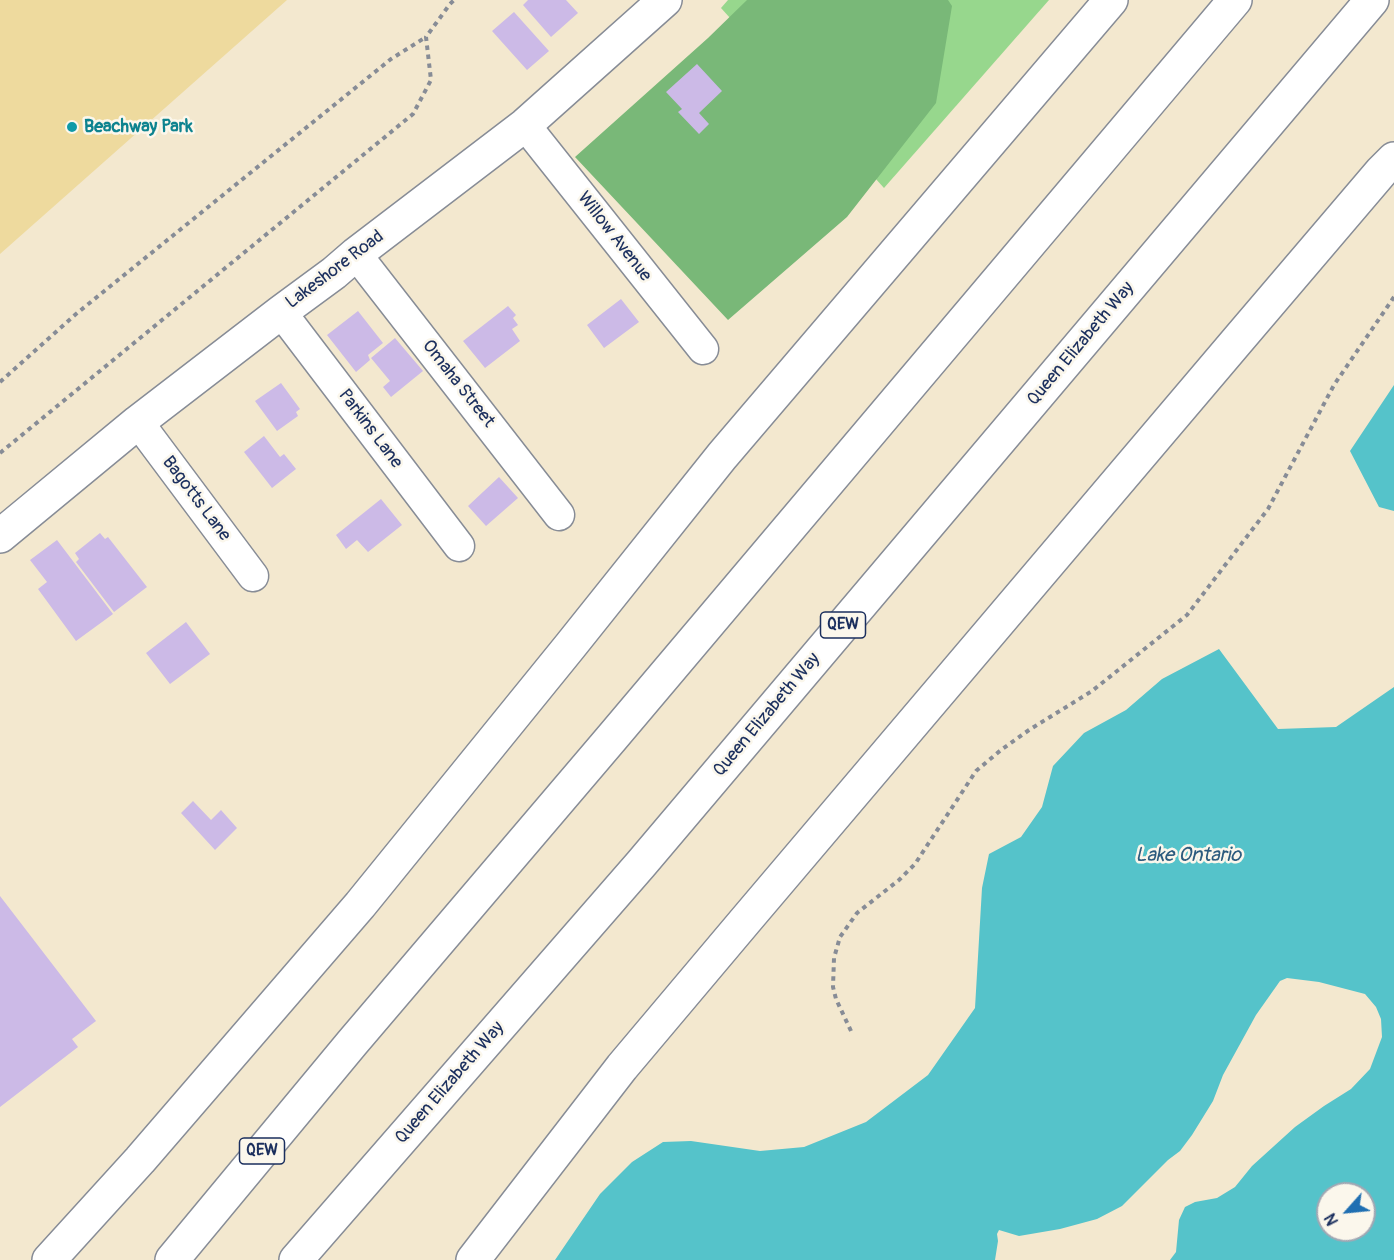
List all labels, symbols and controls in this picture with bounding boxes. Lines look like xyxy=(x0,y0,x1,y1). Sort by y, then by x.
place label: Beachway Park xyxy=(84,116,193,138)
marker: Beachway Park xyxy=(65,120,79,134)
street label: Willow Avenue xyxy=(572,188,656,286)
street label: Lakeshore Road xyxy=(282,226,388,314)
street label: Queen Elizabeth Way xyxy=(1023,278,1139,410)
street label: Omaha Street xyxy=(417,336,499,432)
street label: Parkins Lane xyxy=(333,385,407,473)
street label: Bagotts Lane xyxy=(157,452,235,546)
road number: QEW xyxy=(820,612,866,638)
street label: Queen Elizabeth Way xyxy=(709,649,825,781)
water label: Lake Ontario xyxy=(1135,844,1241,868)
street label: Queen Elizabeth Way xyxy=(391,1017,509,1149)
road number: QEW xyxy=(240,1138,284,1164)
north arrow xyxy=(1316,1182,1376,1242)
text: N xyxy=(1320,1210,1343,1229)

